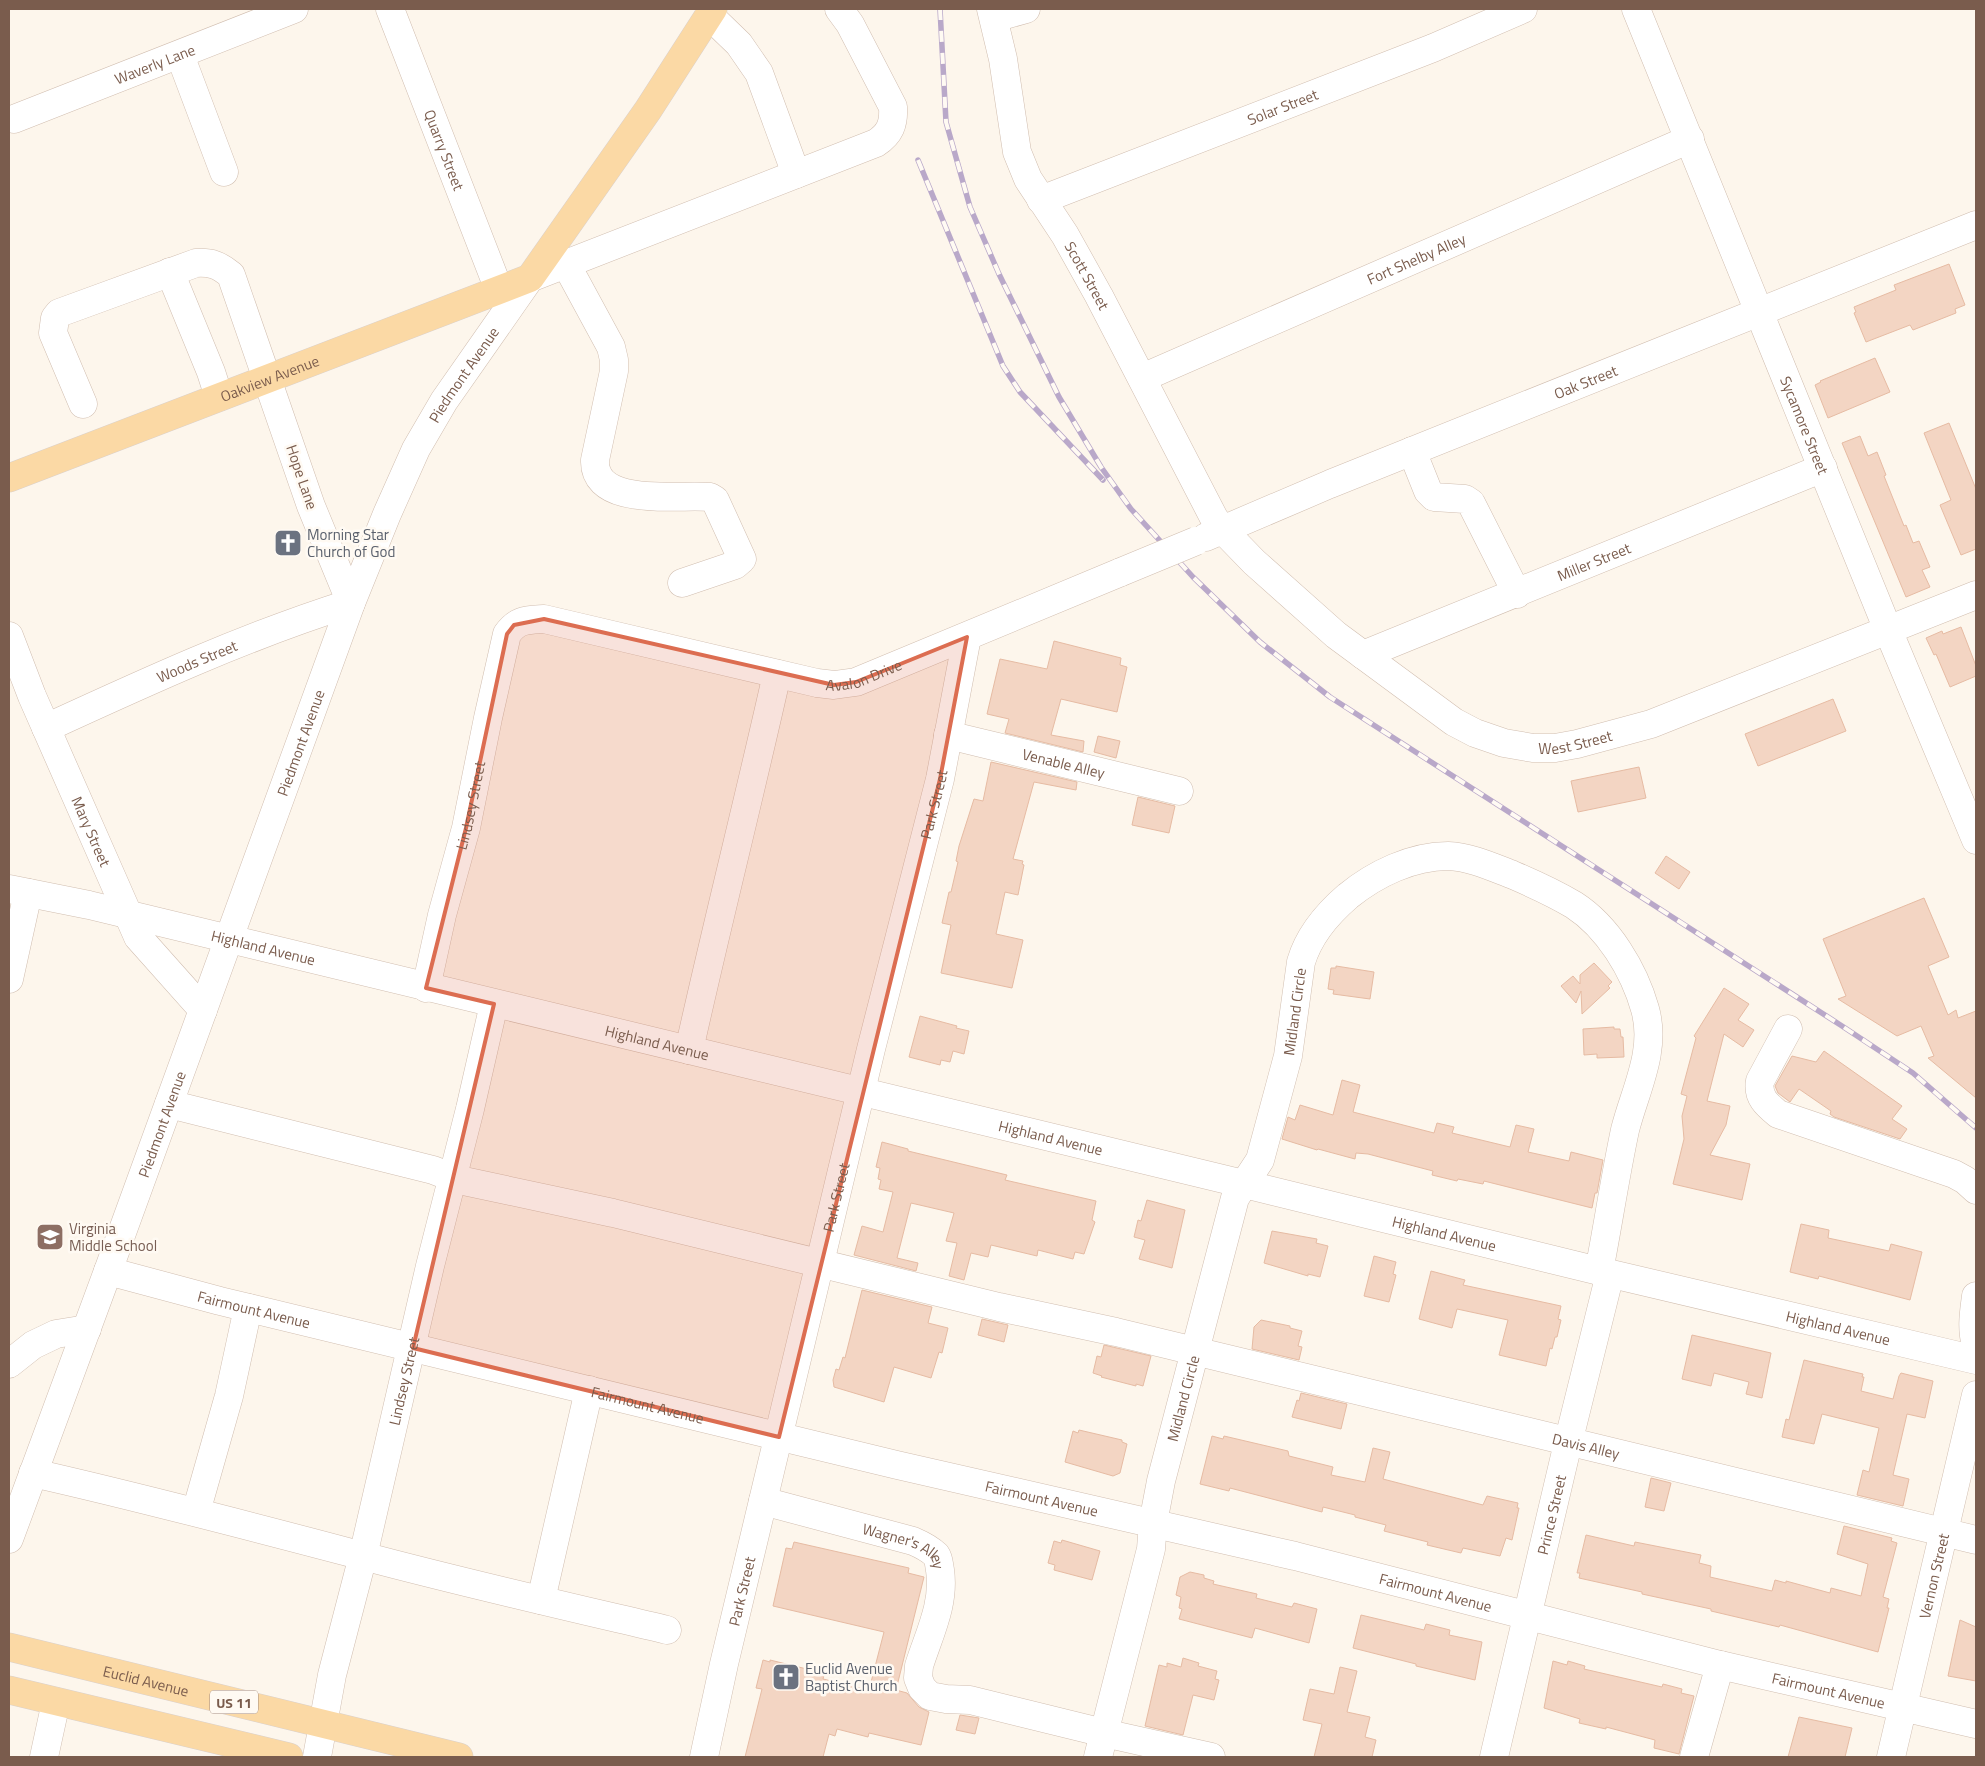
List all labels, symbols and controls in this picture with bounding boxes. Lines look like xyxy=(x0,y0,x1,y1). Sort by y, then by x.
street label: Waverly Lane xyxy=(111,38,198,90)
street label: Solar Street xyxy=(1244,82,1322,131)
street label: Quarry Street xyxy=(419,106,471,194)
street label: Fort Shelby Alley xyxy=(1363,227,1469,290)
street label: Scott Street xyxy=(1059,237,1116,314)
street label: Piedmont Avenue xyxy=(422,322,504,427)
street label: Oakview Avenue xyxy=(217,349,322,407)
street label: Oak Street xyxy=(1550,358,1621,405)
street label: Sycamore Street xyxy=(1775,372,1835,478)
street label: Hope Lane xyxy=(280,442,324,512)
place label: Morning Star Church of God xyxy=(307,523,395,563)
church icon: Morning Star Church of God xyxy=(273,528,303,558)
street label: Miller Street xyxy=(1553,536,1635,586)
street label: Woods Street xyxy=(153,633,241,688)
street label: Avalon Drive xyxy=(825,653,905,697)
street label: Piedmont Avenue xyxy=(270,686,330,799)
street label: West Street xyxy=(1538,723,1615,760)
street label: Venable Alley xyxy=(1020,742,1107,784)
street label: Lindsey Street xyxy=(449,758,491,852)
street label: Park Street xyxy=(914,767,953,841)
street label: Mary Street xyxy=(66,792,117,871)
street label: Highland Avenue xyxy=(209,923,318,971)
street label: Midland Circle xyxy=(1277,966,1312,1057)
street label: Highland Avenue xyxy=(603,1019,712,1066)
street label: Piedmont Avenue xyxy=(132,1068,191,1181)
street label: Highland Avenue xyxy=(996,1114,1105,1161)
street label: Park Street xyxy=(816,1159,855,1234)
street label: Highland Avenue xyxy=(1390,1209,1499,1257)
place label: Virginia Middle School xyxy=(69,1217,157,1257)
school or university icon: Virginia Middle School xyxy=(35,1222,65,1252)
street label: Fairmount Avenue xyxy=(195,1284,313,1334)
street label: Highland Avenue xyxy=(1784,1304,1893,1351)
street label: Lindsey Street xyxy=(382,1334,425,1427)
street label: Midland Circle xyxy=(1160,1353,1205,1444)
street label: Fairmount Avenue xyxy=(589,1380,706,1429)
street label: Davis Alley xyxy=(1550,1426,1622,1465)
street label: Prince Street xyxy=(1531,1472,1572,1557)
street label: Fairmount Avenue xyxy=(983,1474,1101,1522)
street label: Wagner's Alley xyxy=(860,1517,951,1570)
street label: Vernon Street xyxy=(1912,1530,1955,1621)
street label: Park Street xyxy=(722,1553,761,1628)
street label: Fairmount Avenue xyxy=(1377,1567,1494,1618)
place label: Euclid Avenue Baptist Church xyxy=(805,1657,898,1697)
street label: Euclid Avenue xyxy=(101,1659,191,1702)
church icon: Euclid Avenue Baptist Church xyxy=(771,1662,801,1692)
street label: Fairmount Avenue xyxy=(1770,1666,1887,1714)
road number: US 11 xyxy=(210,1690,258,1714)

